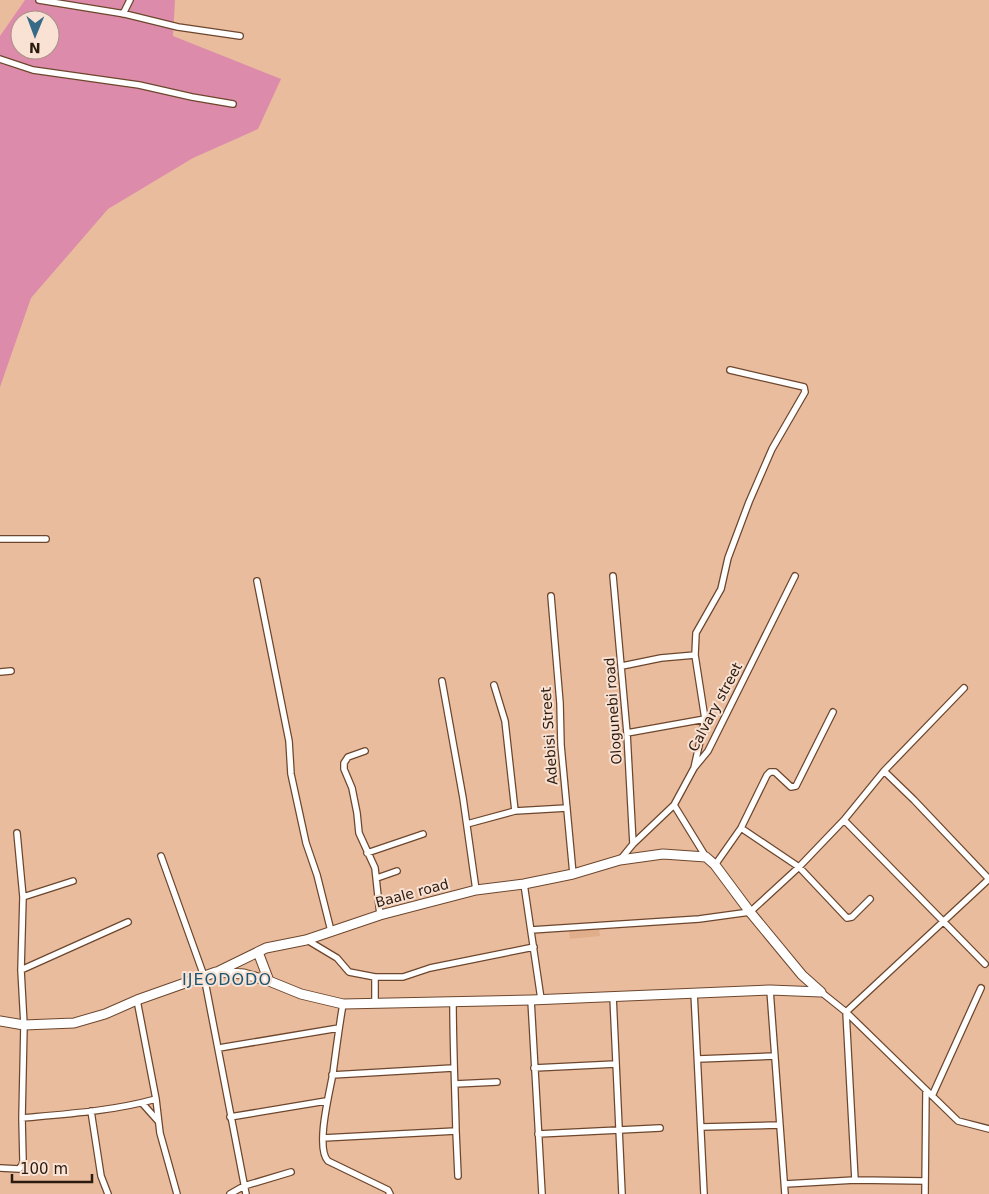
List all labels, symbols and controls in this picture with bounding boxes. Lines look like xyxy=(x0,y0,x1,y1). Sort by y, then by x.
north arrow xyxy=(10,10,60,60)
text: N xyxy=(29,40,41,56)
street label: Ologunebi road xyxy=(601,657,625,765)
street label: Calvary street xyxy=(685,659,745,754)
street label: Adebisi Street xyxy=(538,686,560,785)
street label: Baale road xyxy=(374,876,450,910)
district label: IJEODODO xyxy=(182,970,272,989)
scale bar xyxy=(12,1152,92,1184)
text: 100 m xyxy=(20,1160,68,1178)

